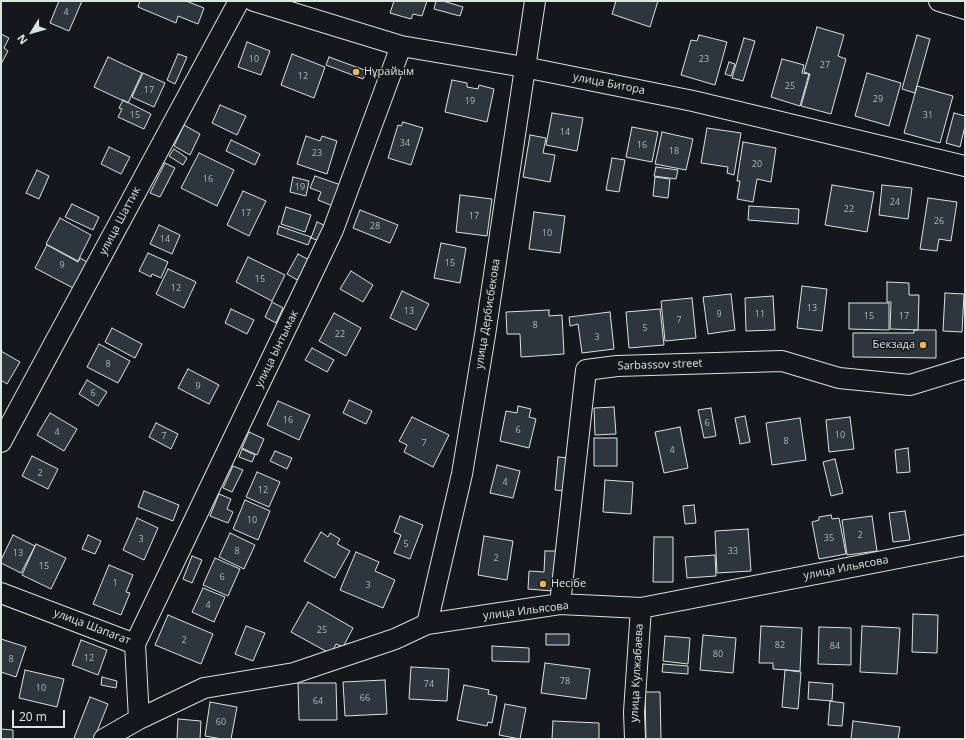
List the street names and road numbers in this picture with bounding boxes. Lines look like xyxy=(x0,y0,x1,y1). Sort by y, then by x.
street label: улица Битора xyxy=(572,71,646,97)
street label: улица Шаттик xyxy=(97,185,143,257)
street label: улица Дербисбекова xyxy=(473,258,503,370)
street label: улица Ынтымак xyxy=(253,308,301,390)
street label: Sarbassov street xyxy=(617,357,703,373)
street label: улица Ильясова xyxy=(802,553,890,583)
street label: улица Ильясова xyxy=(482,599,570,623)
street label: улица Шапагат xyxy=(52,606,132,648)
street label: улица Кулжабаева xyxy=(628,623,646,723)

